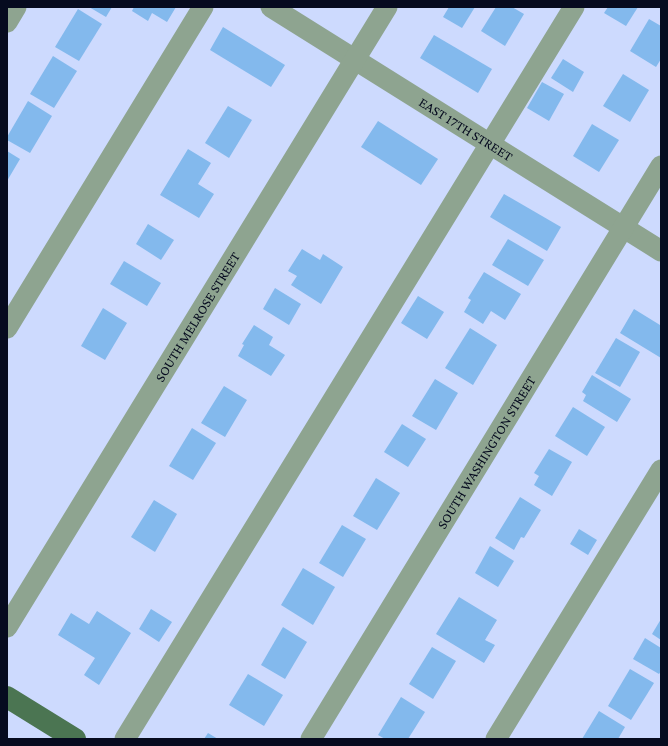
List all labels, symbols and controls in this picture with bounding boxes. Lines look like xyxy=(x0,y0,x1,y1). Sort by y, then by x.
street label: EAST 17TH STREET xyxy=(416,94,516,164)
street label: SOUTH MELROSE STREET xyxy=(151,249,243,384)
street label: SOUTH WASHINGTON STREET xyxy=(433,373,539,532)

